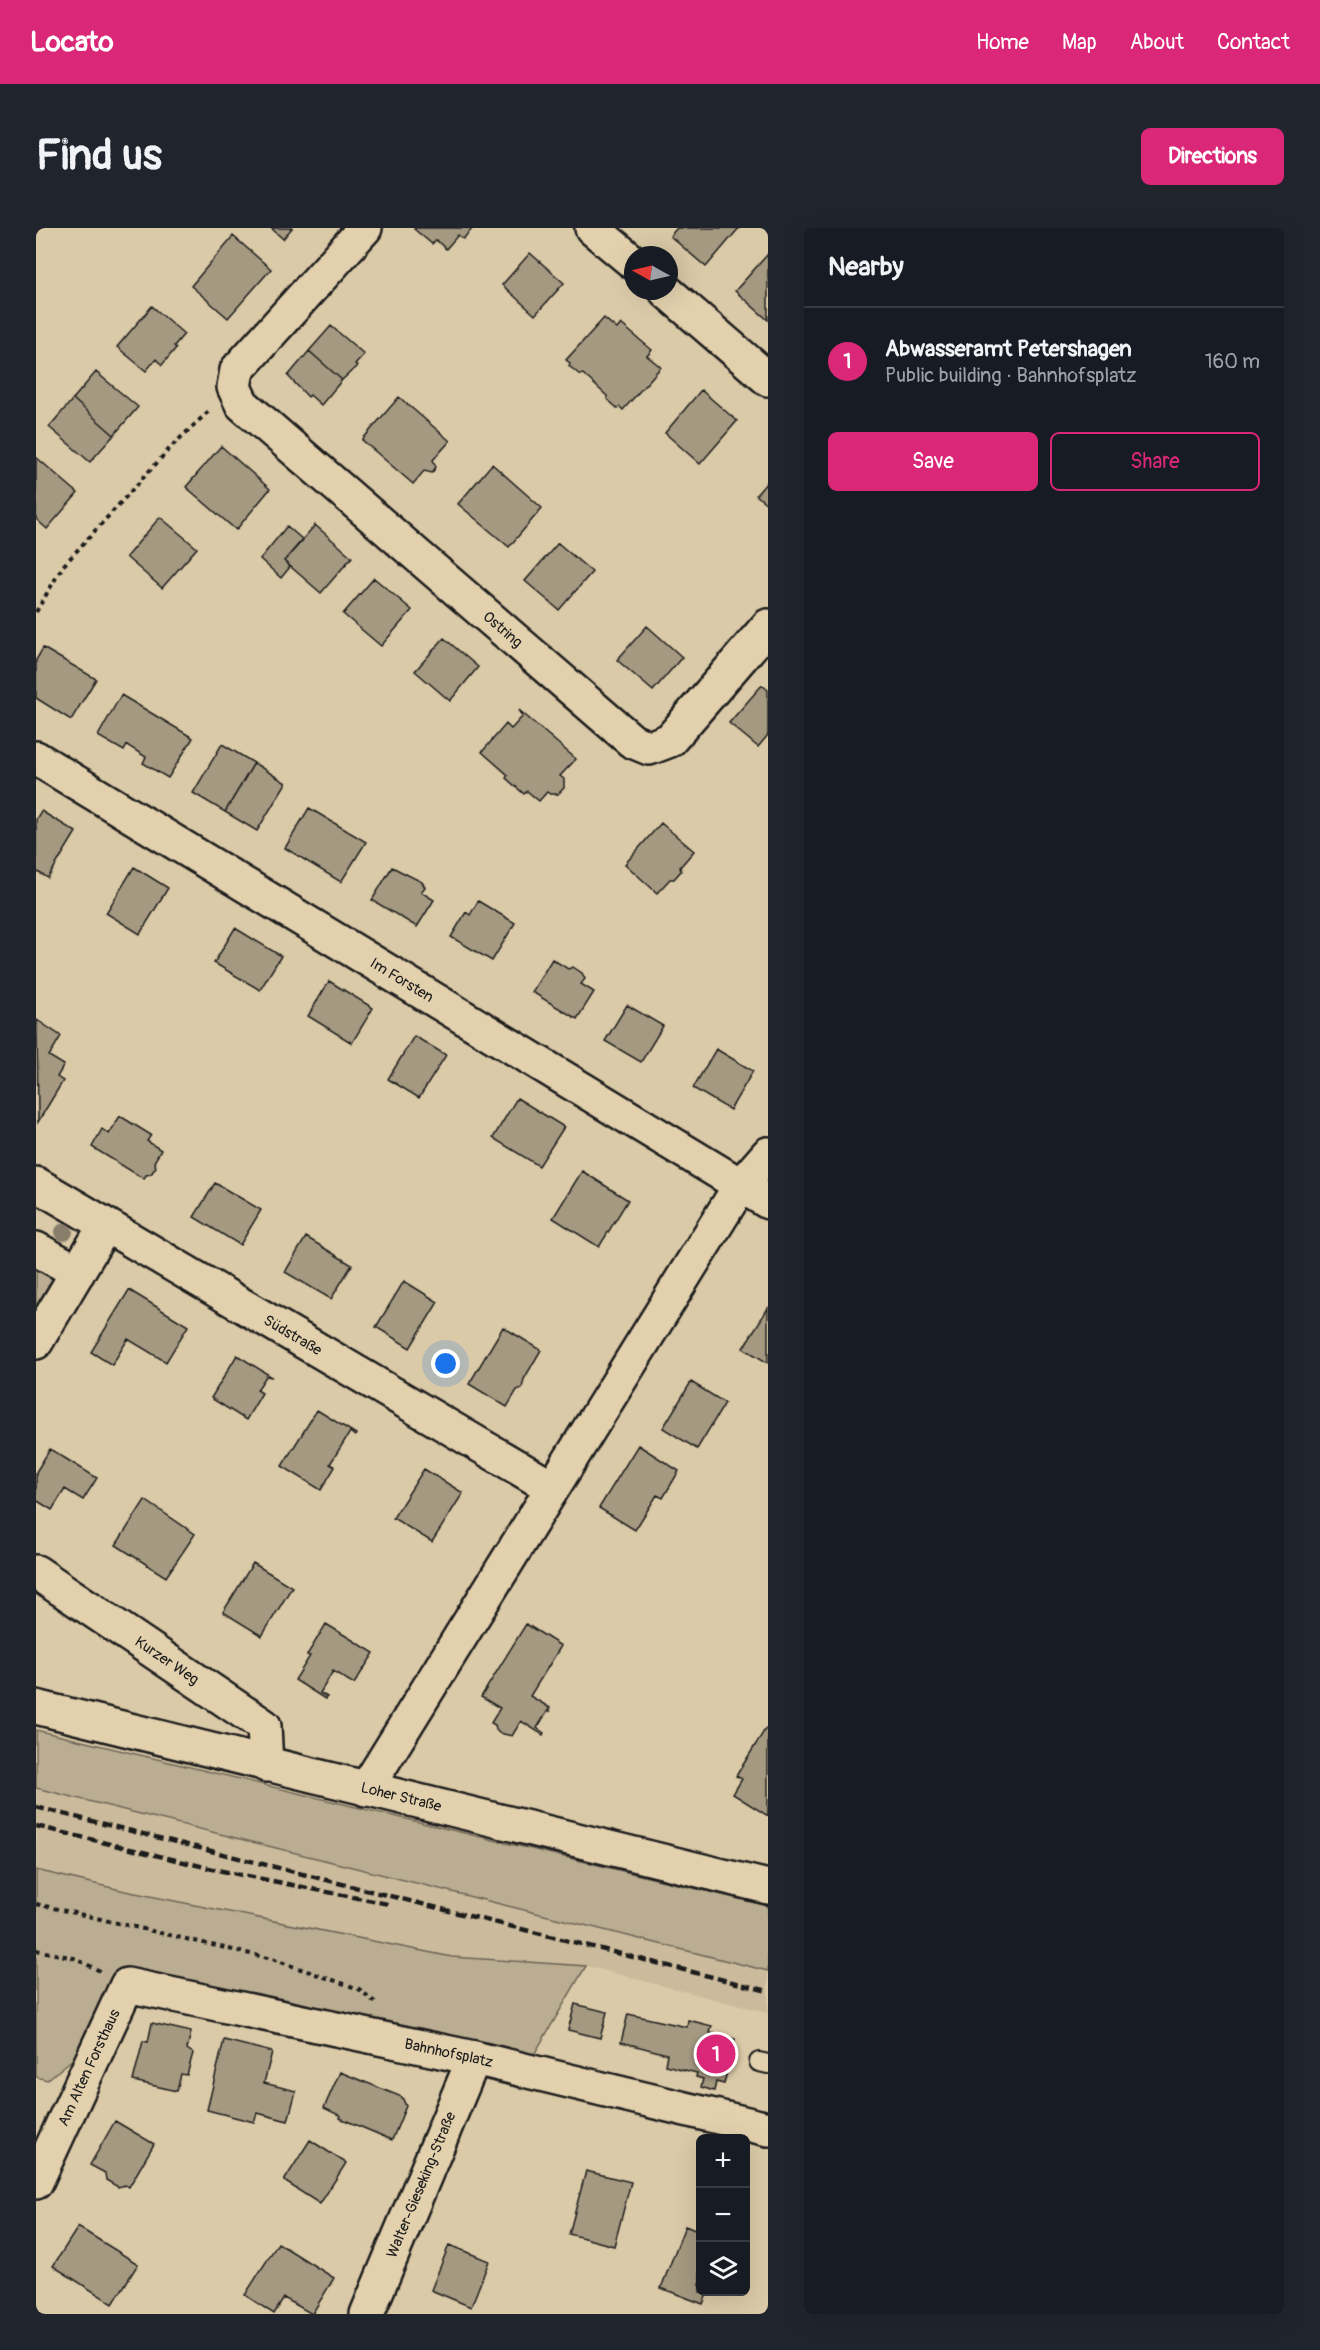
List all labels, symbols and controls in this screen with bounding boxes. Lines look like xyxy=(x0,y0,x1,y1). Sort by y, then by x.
text: Locato xyxy=(30,25,114,60)
text: Home xyxy=(976,29,1029,56)
text: Map xyxy=(1062,29,1097,56)
text: About xyxy=(1130,29,1184,56)
text: Contact xyxy=(1217,29,1290,56)
button: Directions xyxy=(1141,128,1284,185)
text: Find us xyxy=(36,130,162,182)
north arrow xyxy=(624,246,678,300)
text: Nearby xyxy=(828,251,904,283)
text: Abwasseramt Petershagen xyxy=(885,335,1132,363)
text: 1 xyxy=(844,349,851,374)
text: 160 m xyxy=(1205,349,1260,374)
text: Public building · Bahnhofsplatz xyxy=(885,363,1137,388)
button: Save xyxy=(828,432,1038,491)
button: Share xyxy=(1050,432,1260,491)
street label: Ostring xyxy=(479,607,526,652)
street label: Im Forsten xyxy=(366,954,437,1007)
street label: Südstraße xyxy=(260,1311,326,1360)
your location xyxy=(431,1349,460,1378)
street label: Kurzer Weg xyxy=(131,1632,202,1689)
street label: Loher Straße xyxy=(359,1778,444,1816)
street label: Am Alten Forsthaus xyxy=(54,2006,125,2129)
pin: 1 xyxy=(696,2032,736,2076)
street label: Bahnhofsplatz xyxy=(403,2035,495,2072)
street label: Walter-Gieseking-Straße xyxy=(382,2109,461,2261)
map controls xyxy=(696,2134,750,2296)
button: + xyxy=(696,2134,750,2188)
button: − xyxy=(696,2188,750,2242)
button: layers xyxy=(696,2242,750,2296)

